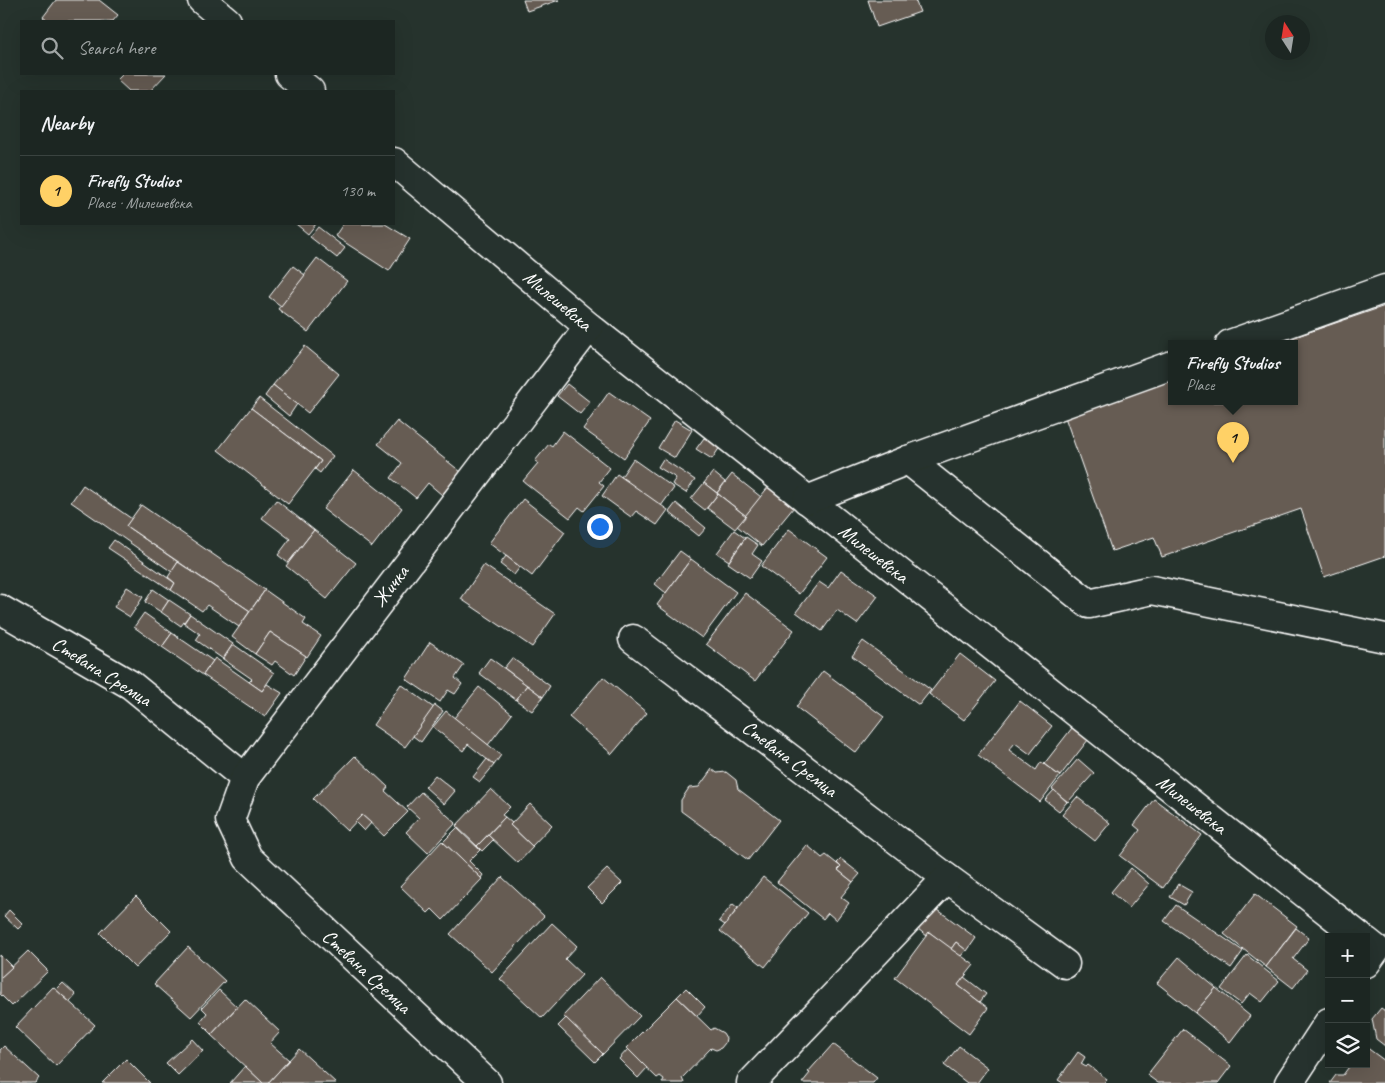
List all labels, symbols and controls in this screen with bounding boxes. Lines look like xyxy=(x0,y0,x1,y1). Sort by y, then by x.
north arrow xyxy=(1265,15,1310,60)
search box xyxy=(20,20,395,75)
icon: search xyxy=(38,34,66,62)
text: Search here xyxy=(78,36,155,60)
text: Nearby xyxy=(40,110,93,136)
text: Firefly Studios xyxy=(87,169,180,193)
text: 1 xyxy=(52,181,60,201)
text: 130 m xyxy=(341,181,375,201)
text: Place · Милешевска xyxy=(87,193,192,213)
street label: Милешевска xyxy=(518,264,598,337)
popup xyxy=(1168,340,1298,405)
text: Firefly Studios xyxy=(1186,351,1280,375)
text: Place xyxy=(1186,375,1214,395)
pin: 1 xyxy=(1217,422,1249,463)
your location xyxy=(587,514,613,540)
street label: Милешевска xyxy=(834,518,915,589)
street label: Жичка xyxy=(367,559,415,612)
street label: Стевана Сремца xyxy=(47,631,158,713)
street label: Стевана Сремца xyxy=(737,714,844,804)
street label: Милешевска xyxy=(1152,769,1233,840)
street label: Стевана Сремца xyxy=(317,924,418,1020)
map controls xyxy=(1325,933,1370,1068)
button: + xyxy=(1325,933,1370,978)
button: − xyxy=(1325,978,1370,1023)
button: layers xyxy=(1325,1023,1370,1068)

